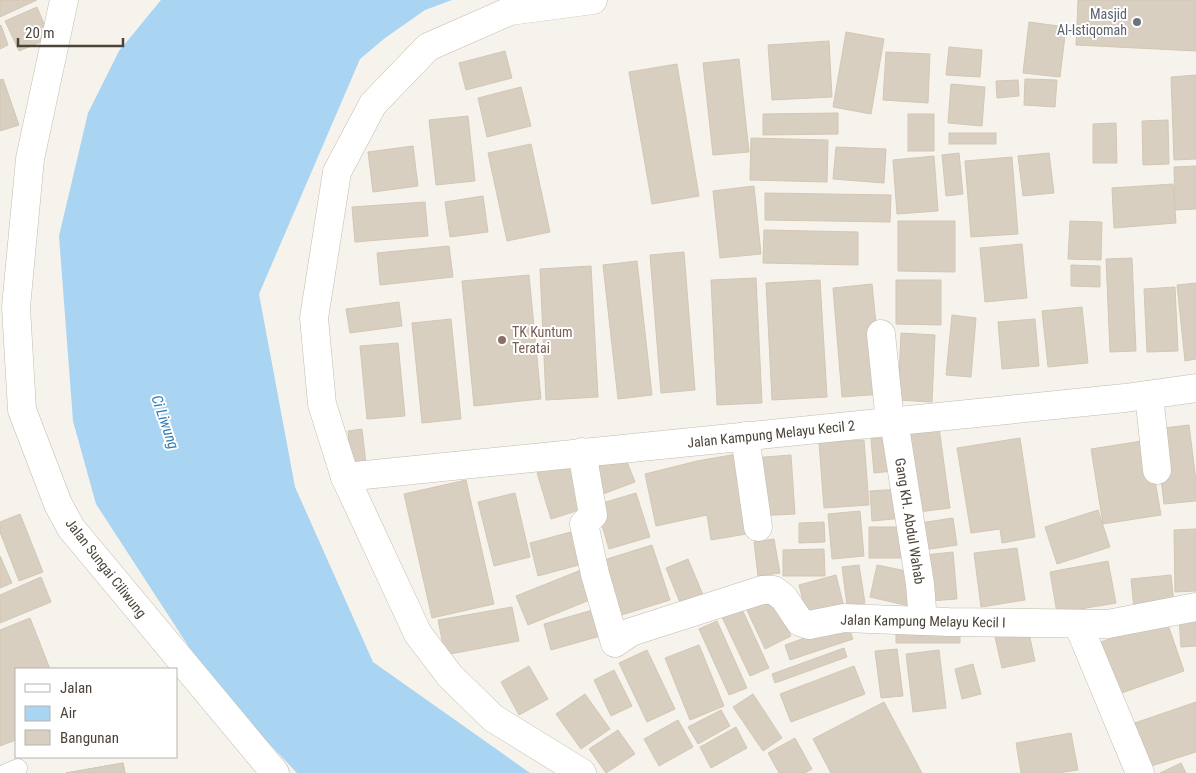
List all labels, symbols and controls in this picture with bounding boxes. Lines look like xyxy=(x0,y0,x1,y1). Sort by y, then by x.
place label: Masjid Al-Istiqomah xyxy=(1057,6,1127,38)
scale bar xyxy=(18,15,122,47)
marker: Masjid Al-Istiqomah xyxy=(1131,16,1143,28)
text: 20 m xyxy=(25,24,55,42)
place label: TK Kuntum Teratai xyxy=(512,324,573,356)
marker: TK Kuntum Teratai xyxy=(496,334,508,346)
water label: Ci Liwung xyxy=(147,393,183,451)
street label: Jalan Kampung Melayu Kecil 2 xyxy=(686,417,856,451)
street label: Gang KH. Abdul Wahab xyxy=(892,457,928,585)
street label: Jalan Sungai Ciliwung xyxy=(62,515,150,621)
street label: Jalan Kampung Melayu Kecil I xyxy=(840,612,1006,630)
legend xyxy=(15,668,178,758)
text: Jalan xyxy=(60,679,92,697)
text: Air xyxy=(60,704,77,722)
text: Bangunan xyxy=(60,729,119,747)

